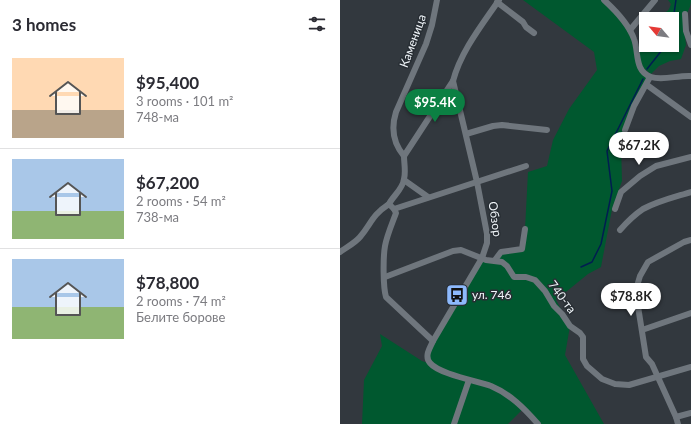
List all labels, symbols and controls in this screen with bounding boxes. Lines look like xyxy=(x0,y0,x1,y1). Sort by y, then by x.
street label: Каменица xyxy=(396,12,429,70)
north arrow xyxy=(639,12,679,52)
map controls xyxy=(639,12,679,52)
icon: filters xyxy=(306,13,328,35)
text: 3 homes xyxy=(12,14,76,35)
text: $95,400 xyxy=(136,72,199,93)
icon: home xyxy=(44,74,92,122)
pin: $95.4K xyxy=(402,89,468,123)
text: 3 rooms · 101 m² xyxy=(136,93,233,109)
text: $95.4K xyxy=(414,94,456,110)
text: 748-ма xyxy=(136,109,179,125)
pin: $67.2K xyxy=(606,132,672,166)
text: $67.2K xyxy=(618,137,660,153)
text: $67,200 xyxy=(136,172,199,193)
icon: home xyxy=(44,175,92,223)
text: 2 rooms · 54 m² xyxy=(136,193,226,209)
street label: Обзор xyxy=(486,200,505,238)
text: 738-ма xyxy=(136,209,179,225)
text: $78,800 xyxy=(136,272,199,293)
icon: home xyxy=(44,275,92,323)
street label: 740-та xyxy=(545,277,580,316)
bus stop icon: ул. 746 xyxy=(444,282,470,308)
pin: $78.8K xyxy=(598,283,664,317)
place label: ул. 746 xyxy=(472,287,511,302)
text: $78.8K xyxy=(610,288,652,304)
text: 2 rooms · 74 m² xyxy=(136,293,226,309)
text: Белите борове xyxy=(136,309,225,325)

